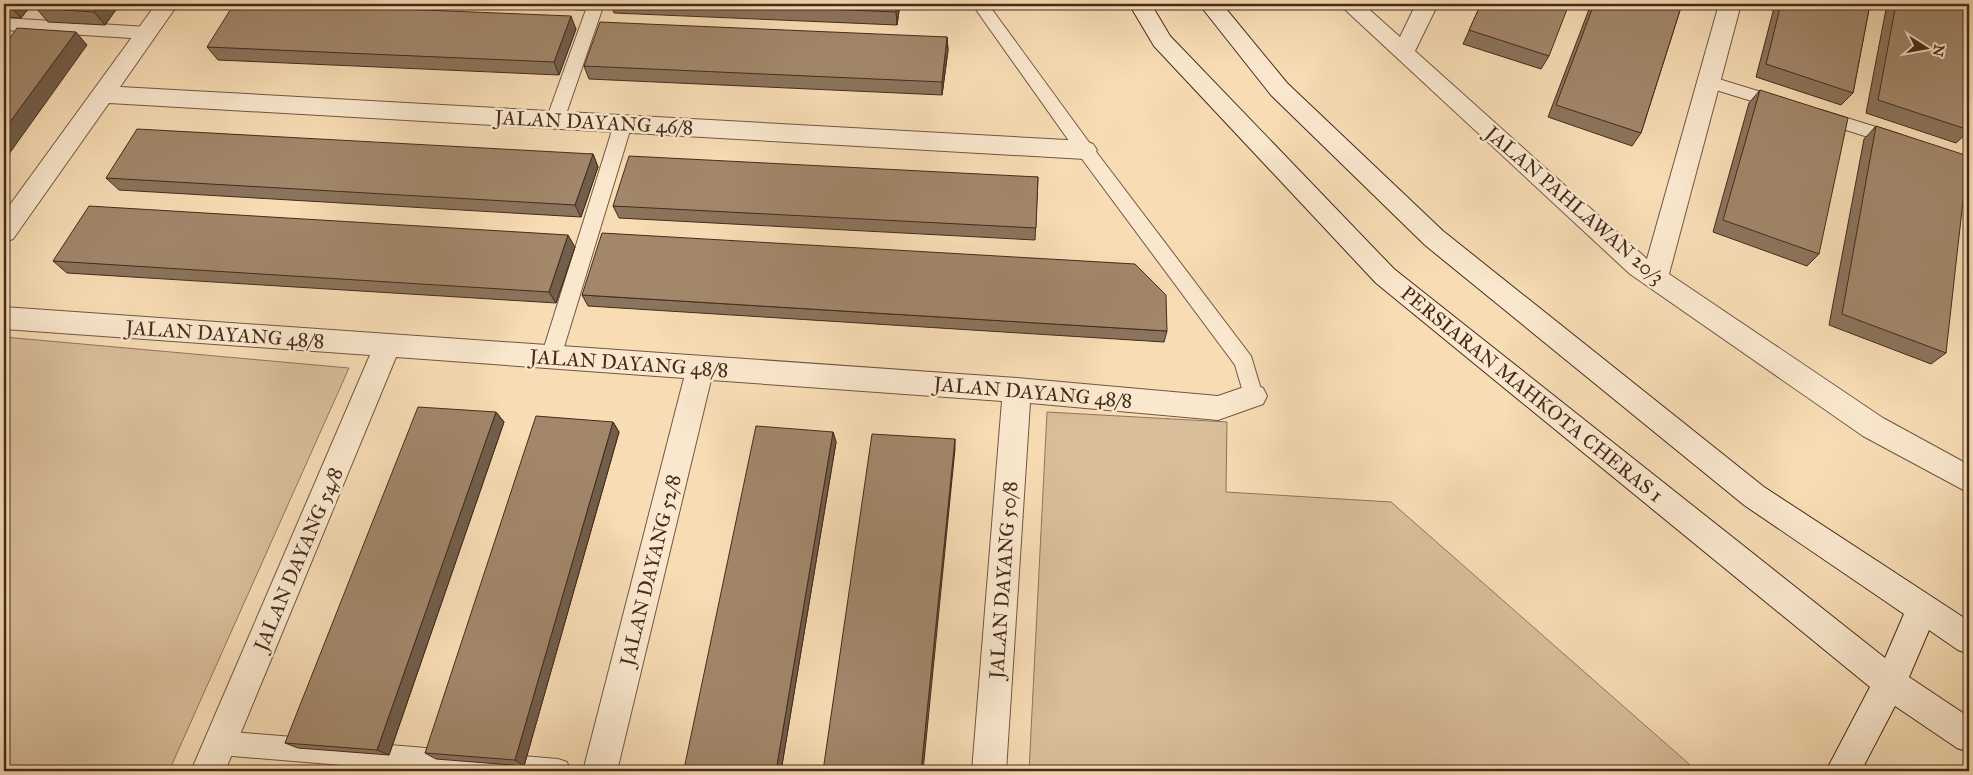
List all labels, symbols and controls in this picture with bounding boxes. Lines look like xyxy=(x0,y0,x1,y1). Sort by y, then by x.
north arrow xyxy=(1900,22,1950,72)
text: N xyxy=(1929,43,1948,58)
street label: JALAN DAYANG 46/8 xyxy=(492,105,694,140)
street label: JALAN PAHLAWAN 20/3 xyxy=(1479,120,1669,290)
street label: PERSIARAN MAHKOTA CHERAS 1 xyxy=(1396,281,1668,507)
street label: JALAN DAYANG 48/8 xyxy=(123,315,325,354)
street label: JALAN DAYANG 48/8 xyxy=(527,344,729,383)
street label: JALAN DAYANG 48/8 xyxy=(931,371,1133,414)
street label: JALAN DAYANG 54/8 xyxy=(248,464,349,657)
street label: JALAN DAYANG 52/8 xyxy=(614,472,686,670)
street label: JALAN DAYANG 50/8 xyxy=(984,480,1023,682)

